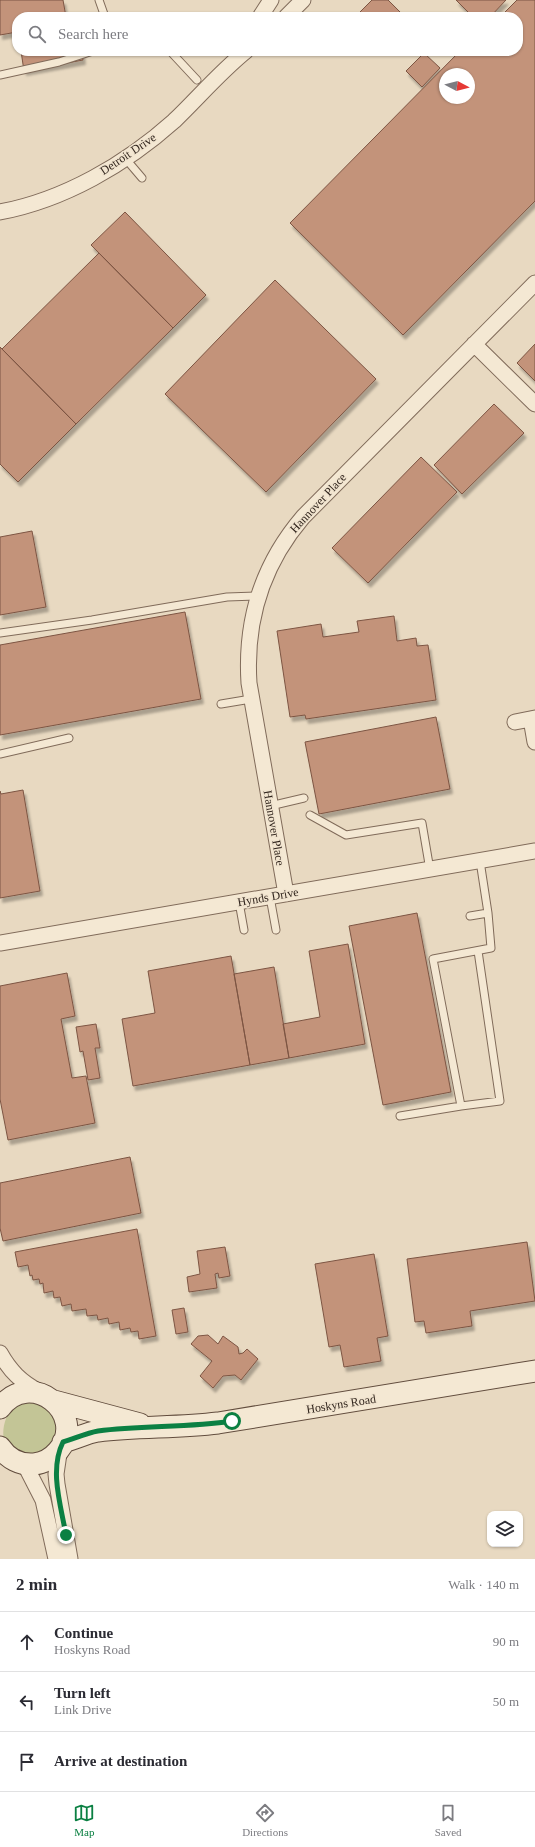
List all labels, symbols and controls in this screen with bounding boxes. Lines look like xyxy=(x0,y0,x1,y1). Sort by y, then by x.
search box xyxy=(12,12,523,56)
icon: search xyxy=(26,23,48,45)
text: Search here xyxy=(58,26,128,42)
north arrow xyxy=(439,68,475,104)
street label: Detroit Drive xyxy=(97,130,159,178)
street label: Hannover Place xyxy=(287,470,349,536)
street label: Hannover Place xyxy=(260,789,288,867)
street label: Hynds Drive xyxy=(236,885,300,909)
street label: Hoskyns Road xyxy=(305,1392,377,1416)
route start xyxy=(223,1412,241,1430)
map controls xyxy=(487,1511,523,1547)
button: layers xyxy=(487,1511,523,1547)
route end xyxy=(57,1526,75,1544)
text: 2 min xyxy=(16,1575,57,1594)
text: Walk · 140 m xyxy=(448,1577,519,1592)
text: Continue xyxy=(54,1625,113,1641)
icon: ahead xyxy=(16,1631,38,1653)
text: 90 m xyxy=(493,1634,519,1649)
text: Hoskyns Road xyxy=(54,1642,130,1657)
text: Turn left xyxy=(54,1685,111,1701)
icon: left xyxy=(16,1691,38,1713)
text: 50 m xyxy=(493,1694,519,1709)
text: Link Drive xyxy=(54,1702,111,1717)
icon: arrive xyxy=(16,1751,38,1773)
text: Arrive at destination xyxy=(54,1753,187,1769)
tab: Map xyxy=(73,1802,95,1838)
tab: Directions xyxy=(242,1802,288,1838)
tab: Saved xyxy=(435,1802,462,1838)

